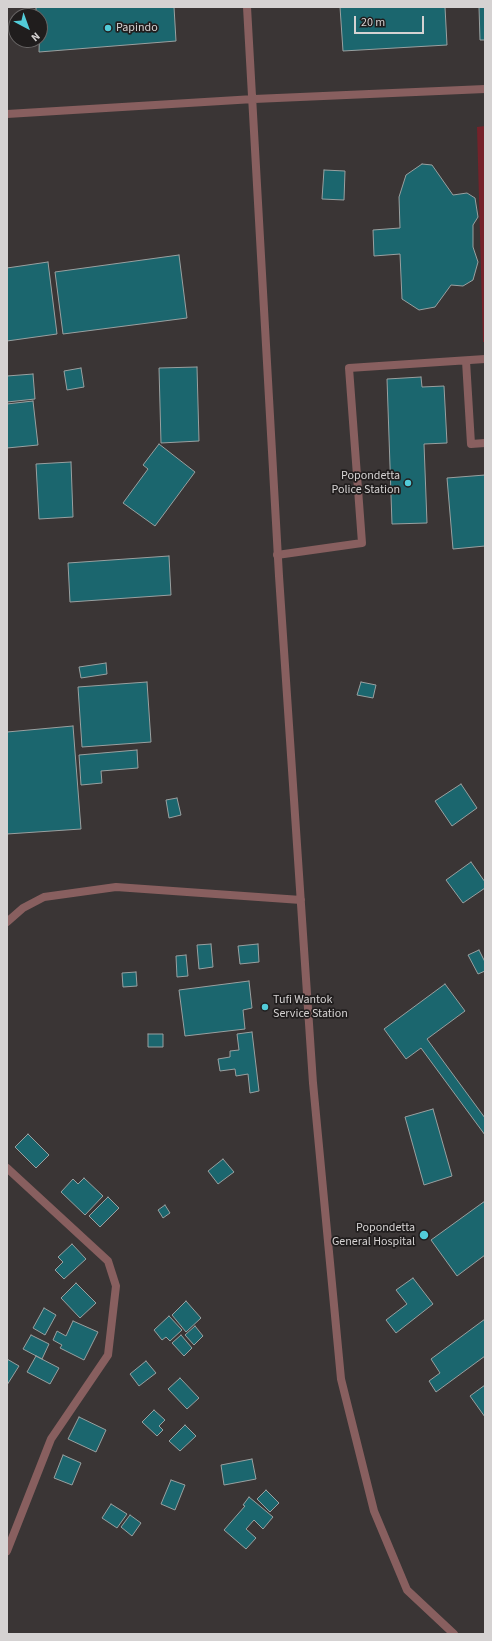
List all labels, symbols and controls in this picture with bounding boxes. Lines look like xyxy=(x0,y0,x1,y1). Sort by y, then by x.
north arrow xyxy=(8,8,48,48)
scale bar xyxy=(356,8,426,34)
text: 20 m xyxy=(361,14,385,31)
place label: Papindo xyxy=(116,21,158,35)
marker: Papindo xyxy=(103,23,113,33)
text: N xyxy=(28,29,43,45)
place label: Popondetta Police Station xyxy=(332,469,400,497)
marker: Popondetta Police Station xyxy=(403,478,413,488)
place label: Tufi Wantok Service Station xyxy=(273,993,348,1021)
marker: Tufi Wantok Service Station xyxy=(260,1002,270,1012)
place label: Popondetta General Hospital xyxy=(332,1221,415,1249)
marker: Popondetta General Hospital xyxy=(418,1229,430,1241)

